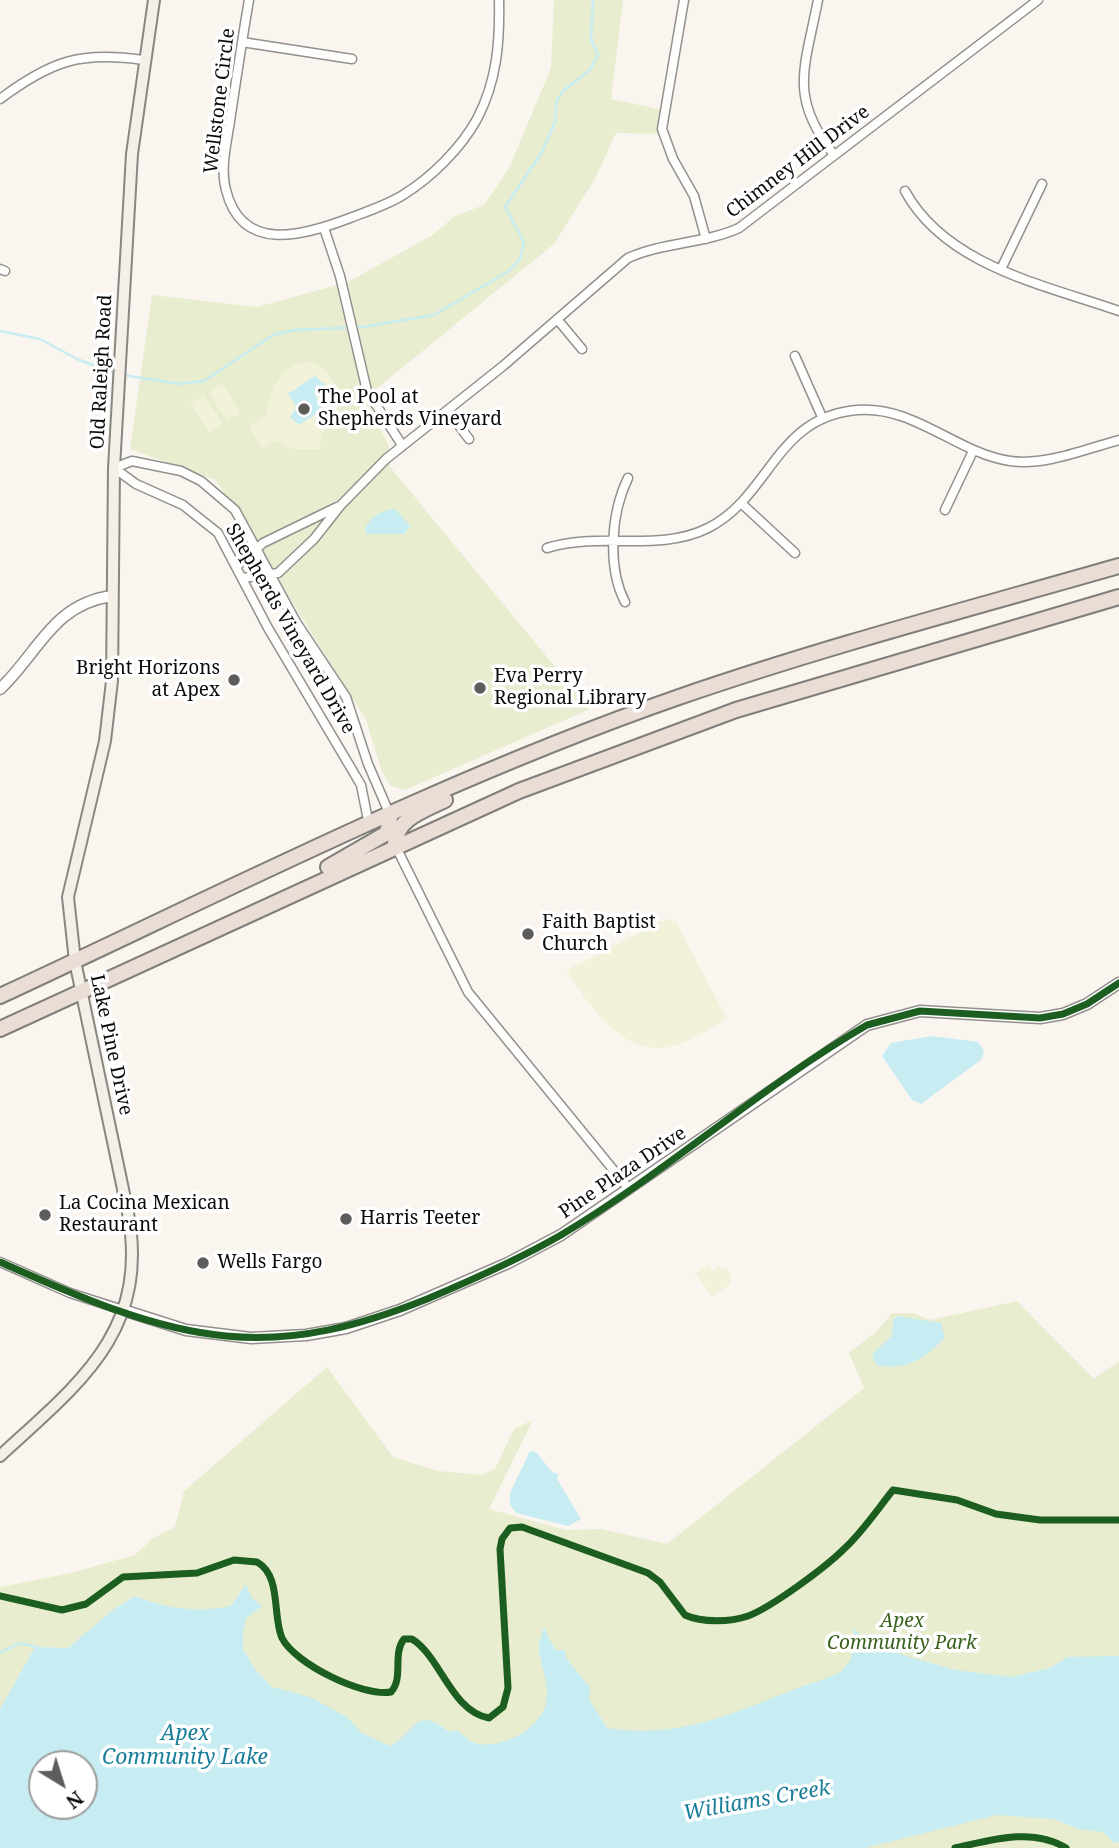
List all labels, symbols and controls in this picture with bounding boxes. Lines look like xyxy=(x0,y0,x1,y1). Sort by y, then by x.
street label: Wellstone Circle xyxy=(200,27,240,175)
street label: Chimney Hill Drive xyxy=(722,101,874,223)
street label: Old Raleigh Road xyxy=(87,294,117,450)
place label: The Pool at Shepherds Vineyard xyxy=(318,387,502,431)
marker: The Pool at Shepherds Vineyard xyxy=(296,401,312,417)
street label: Shepherds Vineyard Drive xyxy=(220,520,360,738)
place label: Bright Horizons at Apex xyxy=(76,658,220,702)
place label: Eva Perry Regional Library xyxy=(494,666,646,710)
marker: Bright Horizons at Apex xyxy=(226,672,242,688)
marker: Eva Perry Regional Library xyxy=(472,680,488,696)
place label: Faith Baptist Church xyxy=(542,912,656,956)
marker: Faith Baptist Church xyxy=(520,926,536,942)
street label: Lake Pine Drive xyxy=(85,973,137,1117)
street label: Pine Plaza Drive xyxy=(555,1122,691,1224)
place label: La Cocina Mexican Restaurant xyxy=(59,1193,230,1237)
marker: La Cocina Mexican Restaurant xyxy=(37,1207,53,1223)
place label: Harris Teeter xyxy=(360,1208,480,1230)
marker: Harris Teeter xyxy=(338,1211,354,1227)
place label: Wells Fargo xyxy=(217,1252,322,1274)
marker: Wells Fargo xyxy=(195,1255,211,1271)
park label: Apex Community Park xyxy=(827,1611,977,1655)
water label: Apex Community Lake xyxy=(102,1721,268,1771)
north arrow xyxy=(28,1750,98,1820)
water label: Williams Creek xyxy=(681,1776,833,1826)
text: N xyxy=(61,1785,89,1815)

